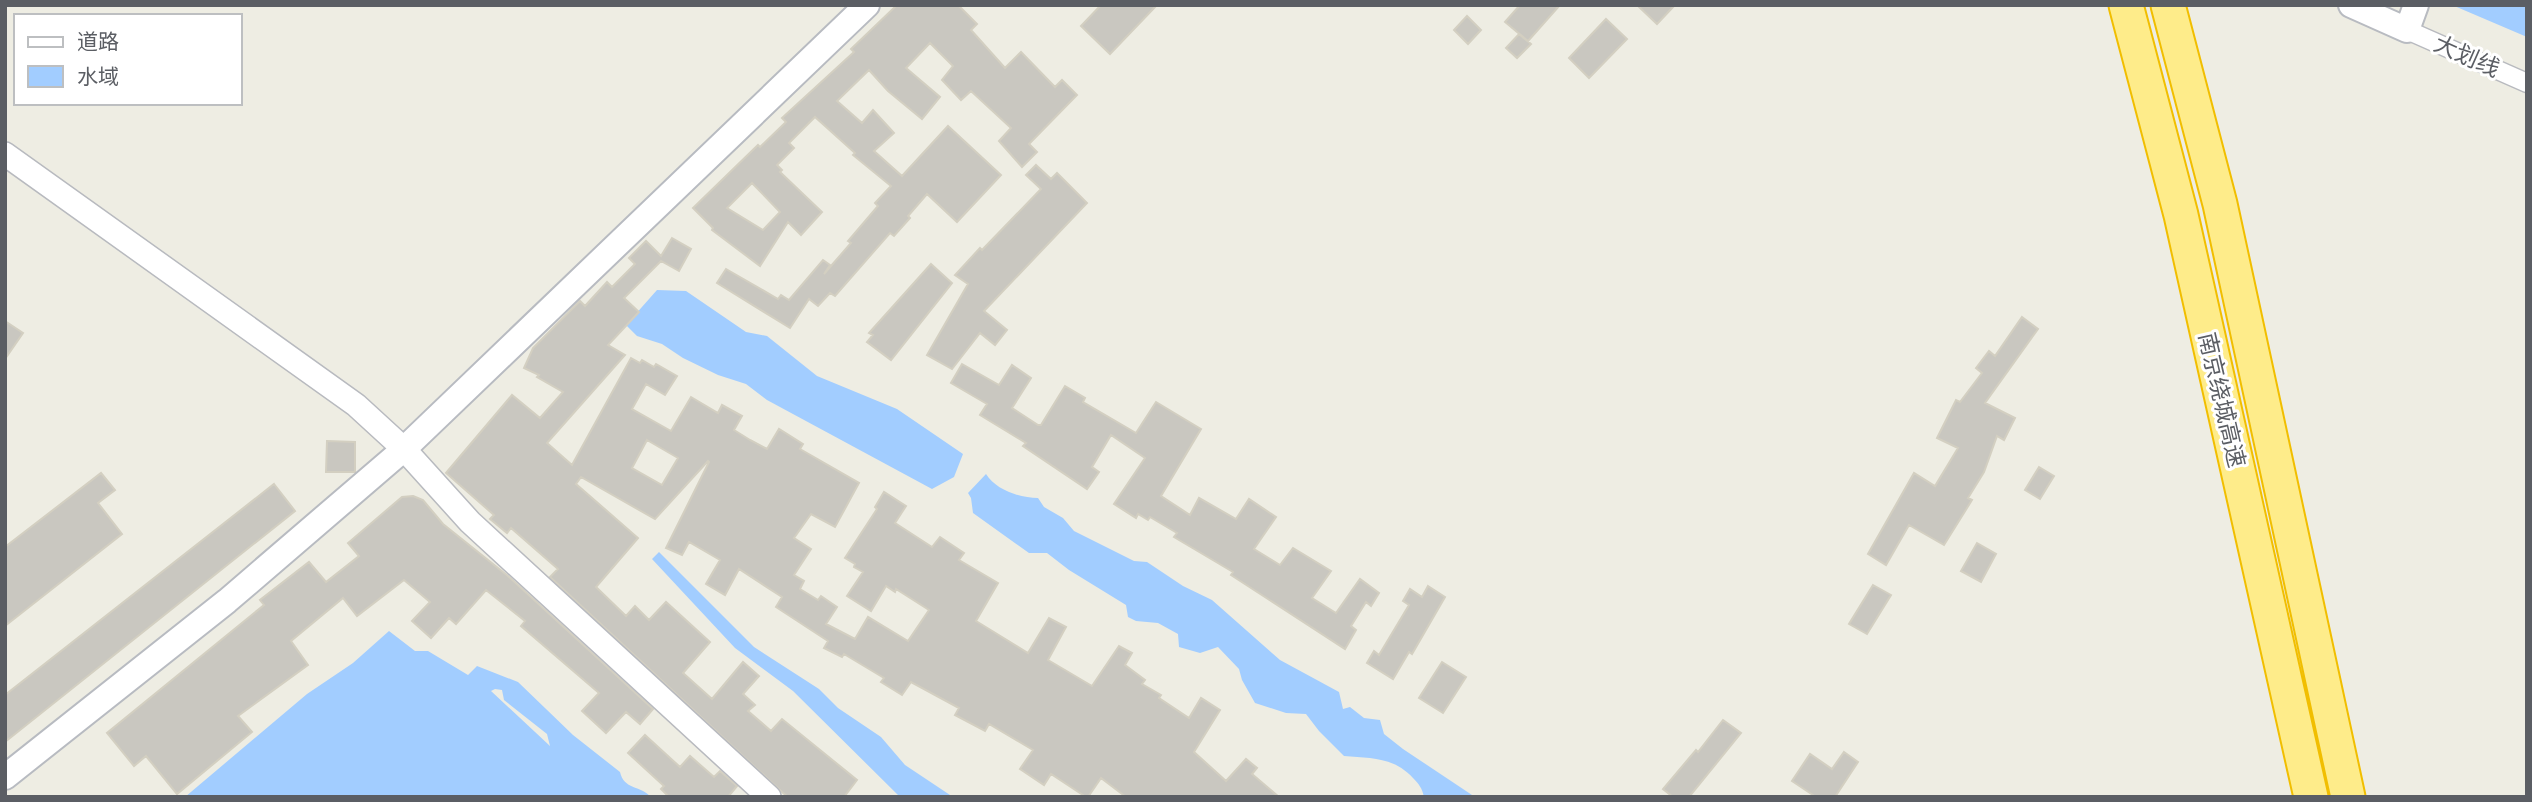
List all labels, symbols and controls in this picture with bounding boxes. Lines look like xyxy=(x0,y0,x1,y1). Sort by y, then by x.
legend xyxy=(14,14,242,105)
text: 道路 xyxy=(77,30,119,53)
street label: 大划线 xyxy=(2430,30,2504,82)
text: 水域 xyxy=(77,65,119,88)
street label: 南京绕城高速 xyxy=(2194,330,2250,470)

